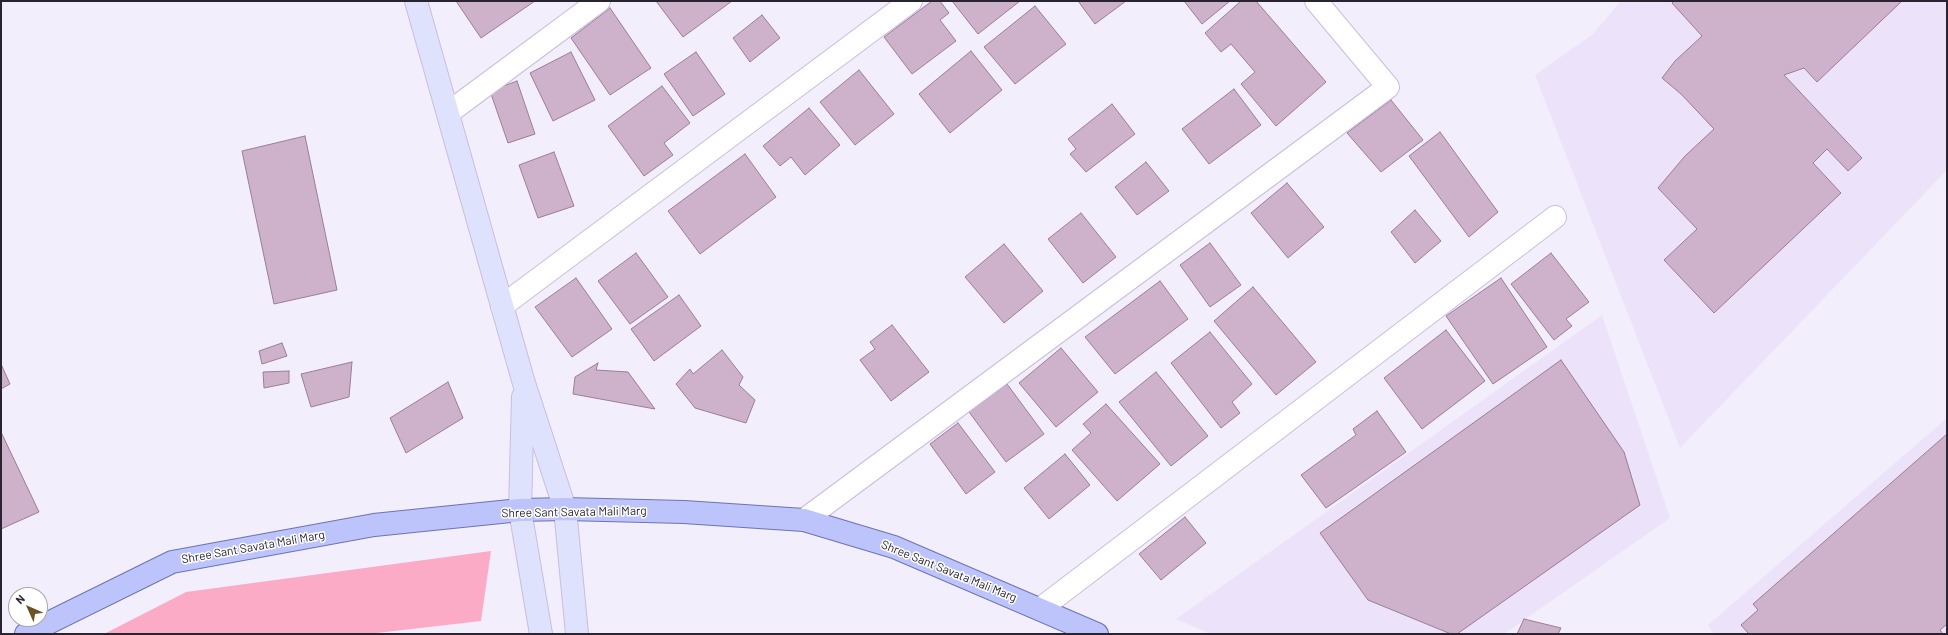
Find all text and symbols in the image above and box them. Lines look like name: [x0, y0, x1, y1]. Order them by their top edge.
street label: Shree Sant Savata Mali Marg: [501, 504, 647, 520]
street label: Shree Sant Savata Mali Marg: [180, 527, 326, 567]
street label: Shree Sant Savata Mali Marg: [879, 537, 1019, 605]
north arrow: [8, 587, 48, 627]
text: N: [13, 592, 27, 606]

